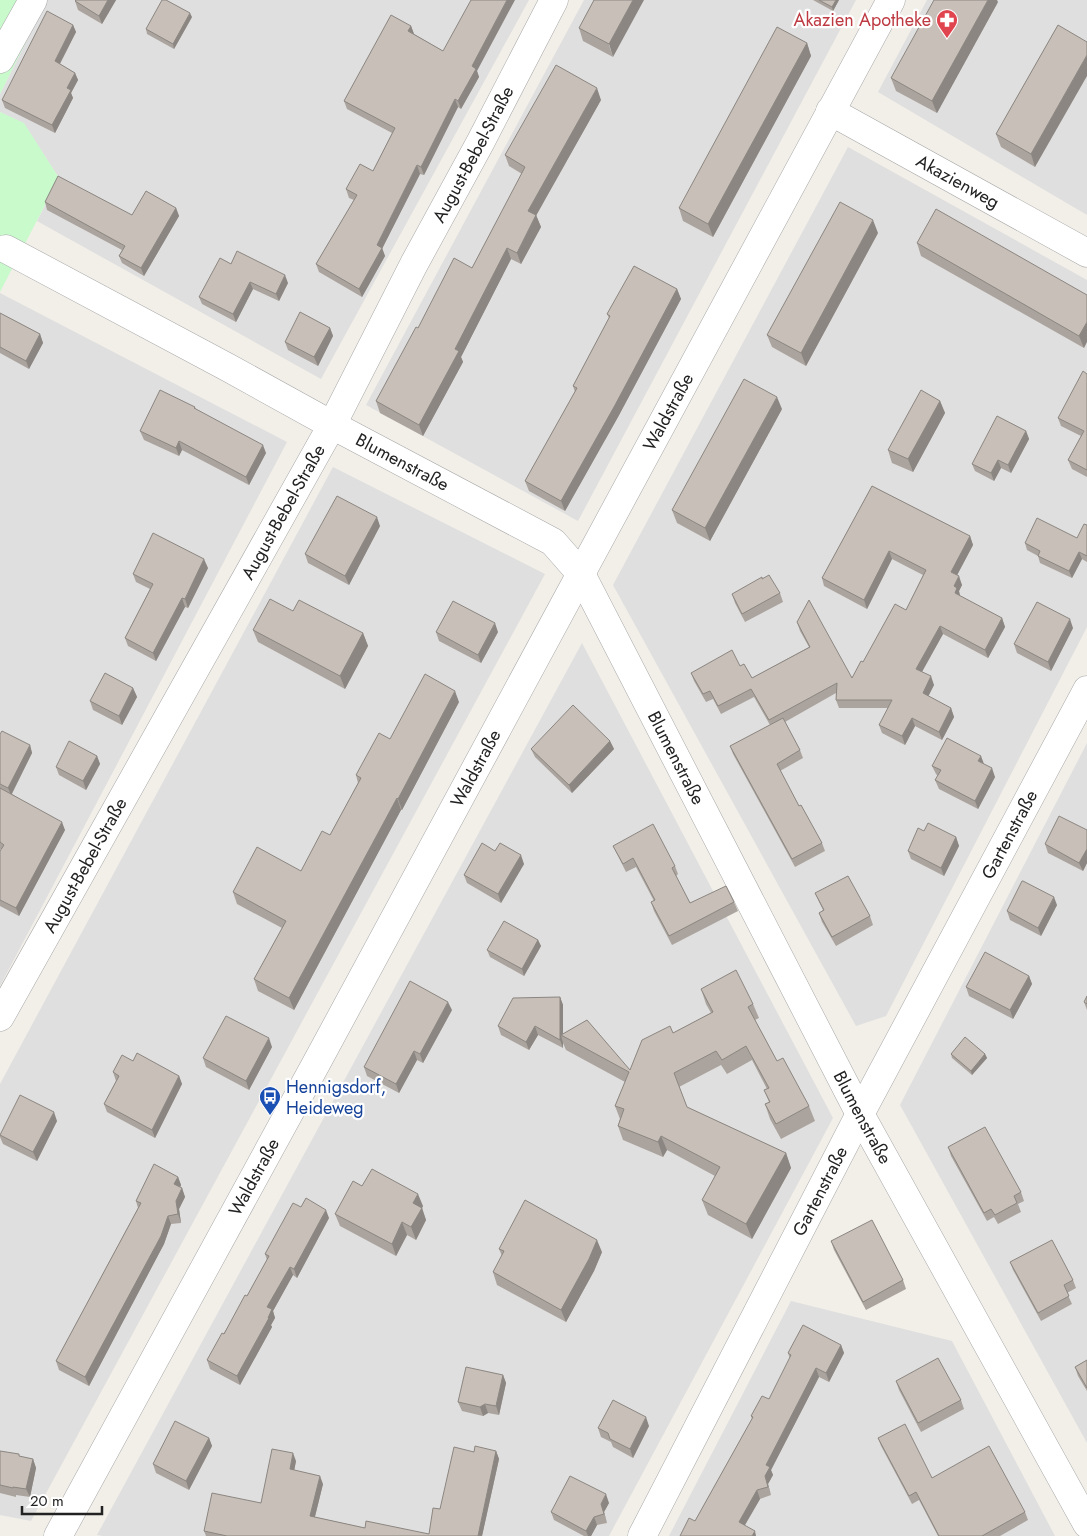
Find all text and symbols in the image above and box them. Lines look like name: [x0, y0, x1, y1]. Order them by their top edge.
place label: Akazien Apotheke: [794, 7, 931, 33]
pharmacy icon: Akazien Apotheke: [935, 8, 959, 39]
street label: August-Bebel-Straße: [426, 82, 520, 227]
street label: Akazienweg: [911, 148, 1004, 215]
street label: Waldstraße: [637, 368, 700, 456]
street label: Blumenstraße: [351, 427, 454, 498]
street label: August-Bebel-Straße: [235, 440, 332, 584]
street label: Blumenstraße: [641, 706, 711, 809]
street label: Waldstraße: [444, 725, 507, 812]
street label: Gartenstraße: [975, 785, 1044, 884]
street label: August-Bebel-Straße: [37, 793, 133, 938]
street label: Blumenstraße: [827, 1066, 898, 1169]
place label: Hennigsdorf, Heideweg: [286, 1074, 386, 1121]
bus stop icon: Hennigsdorf, Heideweg: [258, 1085, 282, 1116]
street label: Waldstraße: [222, 1134, 286, 1221]
street label: Gartenstraße: [786, 1142, 854, 1241]
scale bar: [22, 1484, 102, 1516]
text: 20 m: [30, 1490, 64, 1512]

